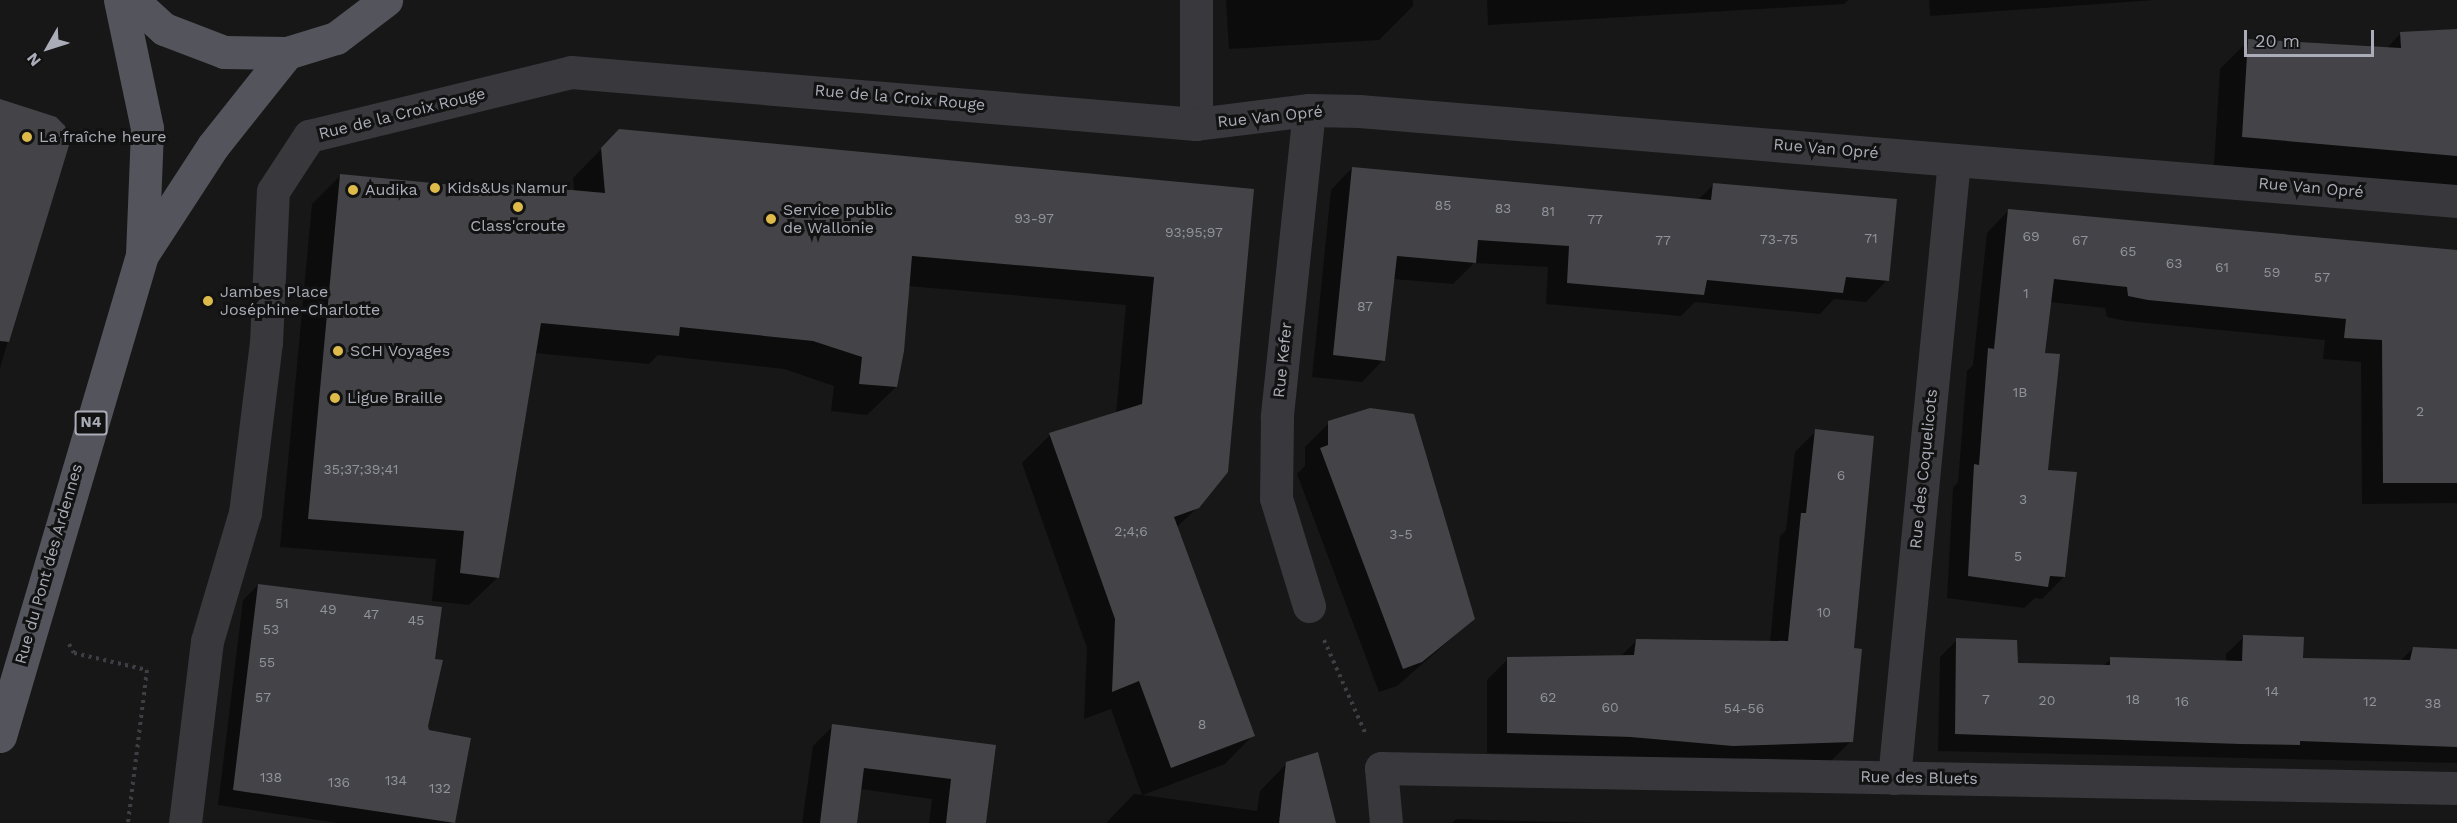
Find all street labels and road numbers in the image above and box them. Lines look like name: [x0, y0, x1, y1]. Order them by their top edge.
street label: Rue de la Croix Rouge: [814, 81, 986, 115]
street label: Rue de la Croix Rouge: [316, 84, 488, 144]
street label: Rue Van Opré: [1216, 102, 1324, 132]
street label: Rue Van Opré: [1772, 135, 1880, 163]
street label: Rue Van Opré: [2257, 174, 2365, 202]
street label: Rue Kefer: [1269, 321, 1297, 399]
street label: Rue des Coquelicots: [1906, 388, 1942, 550]
road number: N4: [74, 411, 107, 435]
street label: Rue du Pont des Ardennes: [11, 461, 87, 667]
street label: Rue des Bluets: [1860, 767, 1978, 789]

